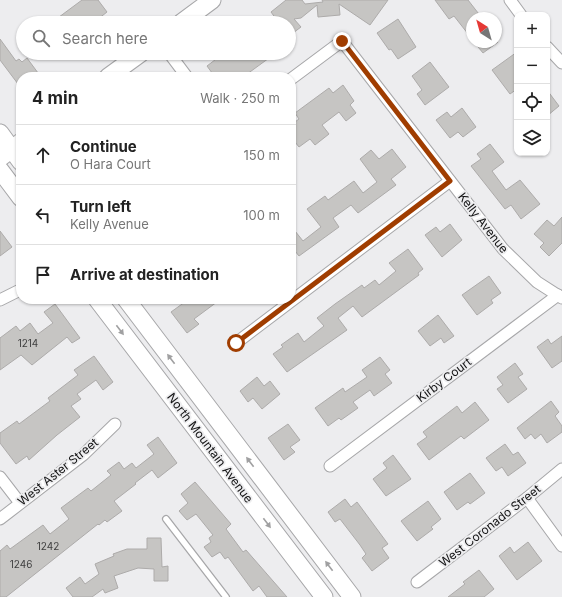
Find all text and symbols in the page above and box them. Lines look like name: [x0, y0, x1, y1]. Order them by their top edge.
north arrow: [466, 12, 502, 48]
map controls: [514, 12, 550, 156]
button: +: [514, 12, 550, 48]
search box: [16, 16, 296, 60]
icon: search: [30, 27, 52, 49]
text: Search here: [62, 29, 148, 48]
route end: [333, 32, 351, 50]
button: −: [514, 48, 550, 84]
button: locate: [514, 84, 550, 120]
text: 4 min: [32, 88, 78, 108]
text: Walk · 250 m: [200, 90, 280, 106]
button: layers: [514, 120, 550, 156]
text: Continue: [70, 137, 137, 156]
icon: ahead: [32, 144, 54, 166]
text: 150 m: [244, 147, 280, 163]
text: O Hara Court: [70, 156, 151, 172]
street label: Kelly Avenue: [455, 189, 512, 256]
text: Turn left: [70, 197, 131, 216]
icon: left: [32, 204, 54, 226]
text: 100 m: [243, 207, 280, 223]
text: Kelly Avenue: [70, 216, 149, 232]
icon: arrive: [32, 264, 54, 286]
text: Arrive at destination: [70, 265, 219, 284]
one-way arrow: [116, 325, 124, 336]
route start: [227, 334, 245, 352]
house number: 1214: [18, 337, 38, 349]
one-way arrow: [168, 354, 176, 364]
street label: Kirby Court: [413, 354, 474, 405]
street label: North Mountain Avenue: [164, 390, 257, 506]
street label: West Aster Street: [14, 435, 101, 509]
one-way arrow: [246, 457, 254, 468]
street label: West Coronado Street: [436, 481, 544, 570]
one-way arrow: [263, 517, 271, 528]
house number: 1242: [37, 540, 59, 552]
house number: 1246: [10, 558, 32, 570]
one-way arrow: [325, 561, 333, 571]

